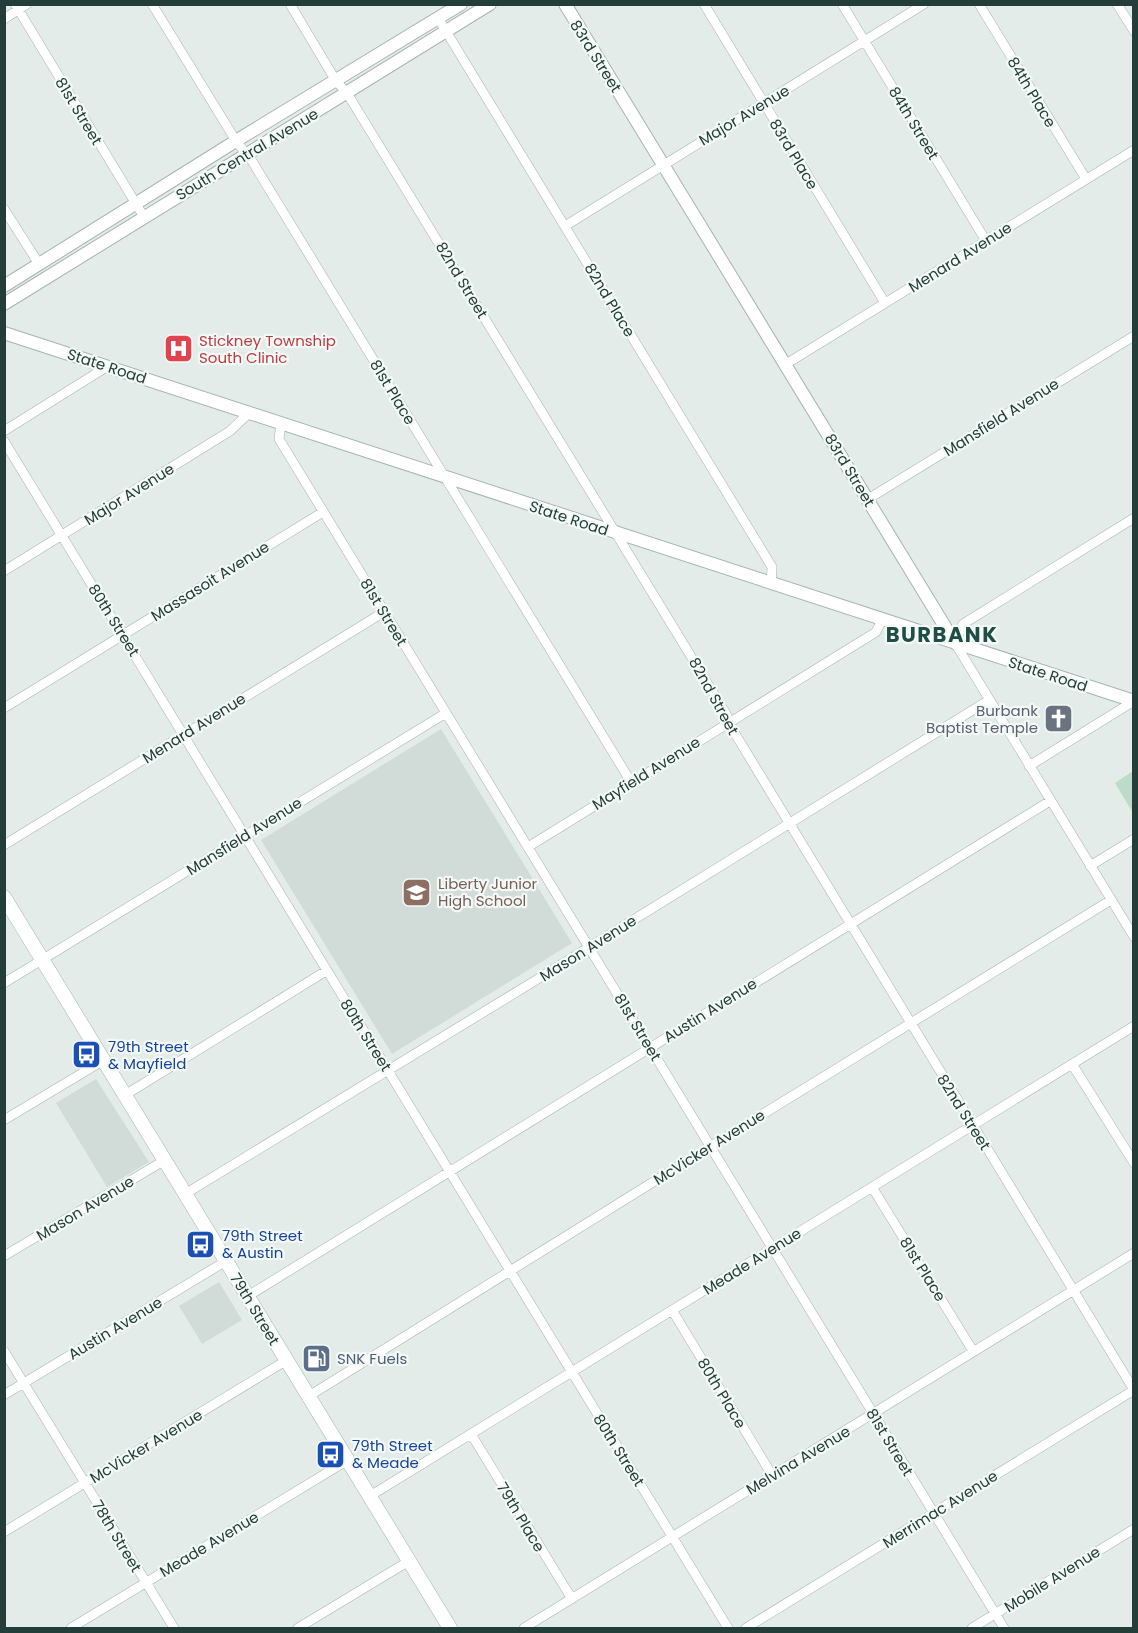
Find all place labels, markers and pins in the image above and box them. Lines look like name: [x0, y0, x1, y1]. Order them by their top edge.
place label: Stickney Township South Clinic: [199, 330, 336, 368]
hospital icon: Stickney Township South Clinic: [162, 333, 194, 365]
place label: Burbank Baptist Temple: [926, 700, 1038, 738]
church icon: Burbank Baptist Temple: [1043, 703, 1075, 735]
place label: Liberty Junior High School: [438, 873, 538, 911]
school or university icon: Liberty Junior High School: [401, 876, 433, 908]
place label: 79th Street & Mayfield: [108, 1036, 189, 1074]
bus stop icon: 79th Street & Mayfield: [71, 1039, 103, 1071]
place label: 79th Street & Austin: [222, 1225, 303, 1263]
bus stop icon: 79th Street & Austin: [185, 1228, 217, 1260]
fuel station icon: SNK Fuels: [300, 1342, 332, 1374]
place label: SNK Fuels: [337, 1348, 407, 1369]
place label: 79th Street & Meade: [352, 1435, 433, 1473]
bus stop icon: 79th Street & Meade: [315, 1438, 347, 1470]

